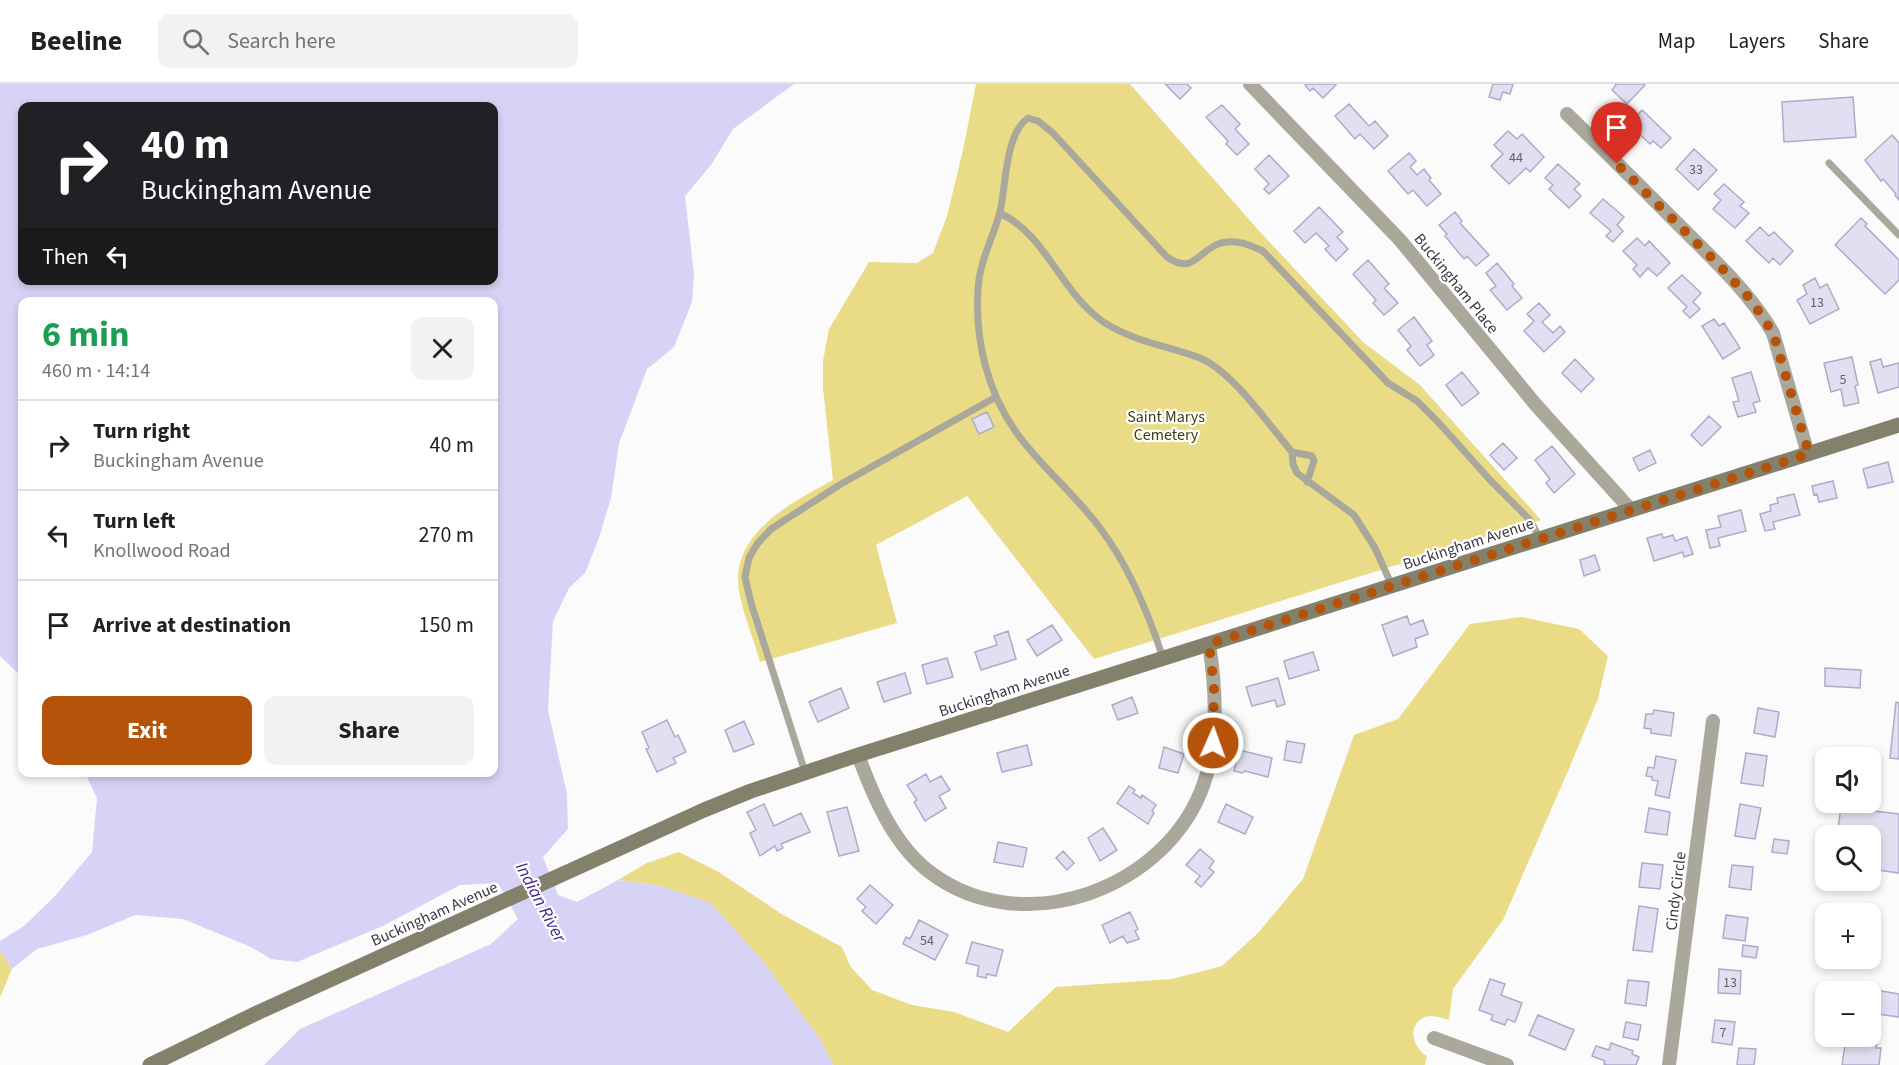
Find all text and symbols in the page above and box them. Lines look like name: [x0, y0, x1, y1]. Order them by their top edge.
search box: [158, 14, 578, 68]
text: Beeline: [30, 21, 122, 61]
icon: search: [179, 25, 212, 58]
text: Search here: [227, 25, 336, 57]
text: Map: [1658, 26, 1695, 56]
text: Layers: [1728, 26, 1785, 56]
text: Share: [1818, 26, 1869, 56]
pin: [1591, 102, 1642, 164]
icon: arrive: [1600, 111, 1633, 144]
text: 40 m: [141, 115, 230, 175]
icon: right: [42, 126, 120, 204]
house number: 44: [1509, 148, 1523, 168]
house number: 33: [1689, 160, 1703, 180]
text: Buckingham Avenue: [141, 171, 372, 210]
street label: Buckingham Place: [1409, 229, 1504, 339]
icon: left: [101, 240, 134, 273]
text: Then: [42, 241, 89, 273]
house number: 13: [1810, 293, 1824, 313]
text: 6 min: [42, 309, 130, 360]
button: close: [411, 317, 474, 380]
text: 460 m · 14:14: [42, 357, 150, 385]
house number: 5: [1840, 370, 1847, 390]
park label: Saint Marys Cemetery: [1127, 406, 1205, 446]
text: Turn right: [93, 415, 190, 447]
icon: right: [42, 429, 75, 462]
text: 40 m: [429, 429, 474, 461]
text: Buckingham Avenue: [93, 447, 264, 475]
text: Turn left: [93, 505, 175, 537]
street label: Buckingham Avenue: [1400, 512, 1537, 576]
icon: left: [42, 519, 75, 552]
text: 270 m: [419, 519, 474, 551]
text: Knollwood Road: [93, 537, 231, 565]
icon: arrive: [42, 609, 75, 642]
text: Arrive at destination: [93, 609, 291, 641]
text: 150 m: [419, 609, 474, 641]
street label: Buckingham Avenue: [936, 659, 1073, 723]
button: Exit: [42, 696, 252, 765]
button: Share: [264, 696, 474, 765]
position arrow: [1181, 711, 1245, 775]
map controls: [1815, 747, 1881, 1047]
button: sound: [1815, 747, 1881, 813]
button: search: [1815, 825, 1881, 891]
street label: Cindy Circle: [1660, 850, 1692, 932]
water label: Indian River: [509, 858, 573, 948]
street label: Buckingham Avenue: [368, 876, 501, 952]
button: +: [1815, 903, 1881, 969]
house number: 54: [920, 931, 934, 951]
house number: 13: [1723, 973, 1737, 993]
button: −: [1815, 981, 1881, 1047]
house number: 7: [1720, 1023, 1727, 1043]

